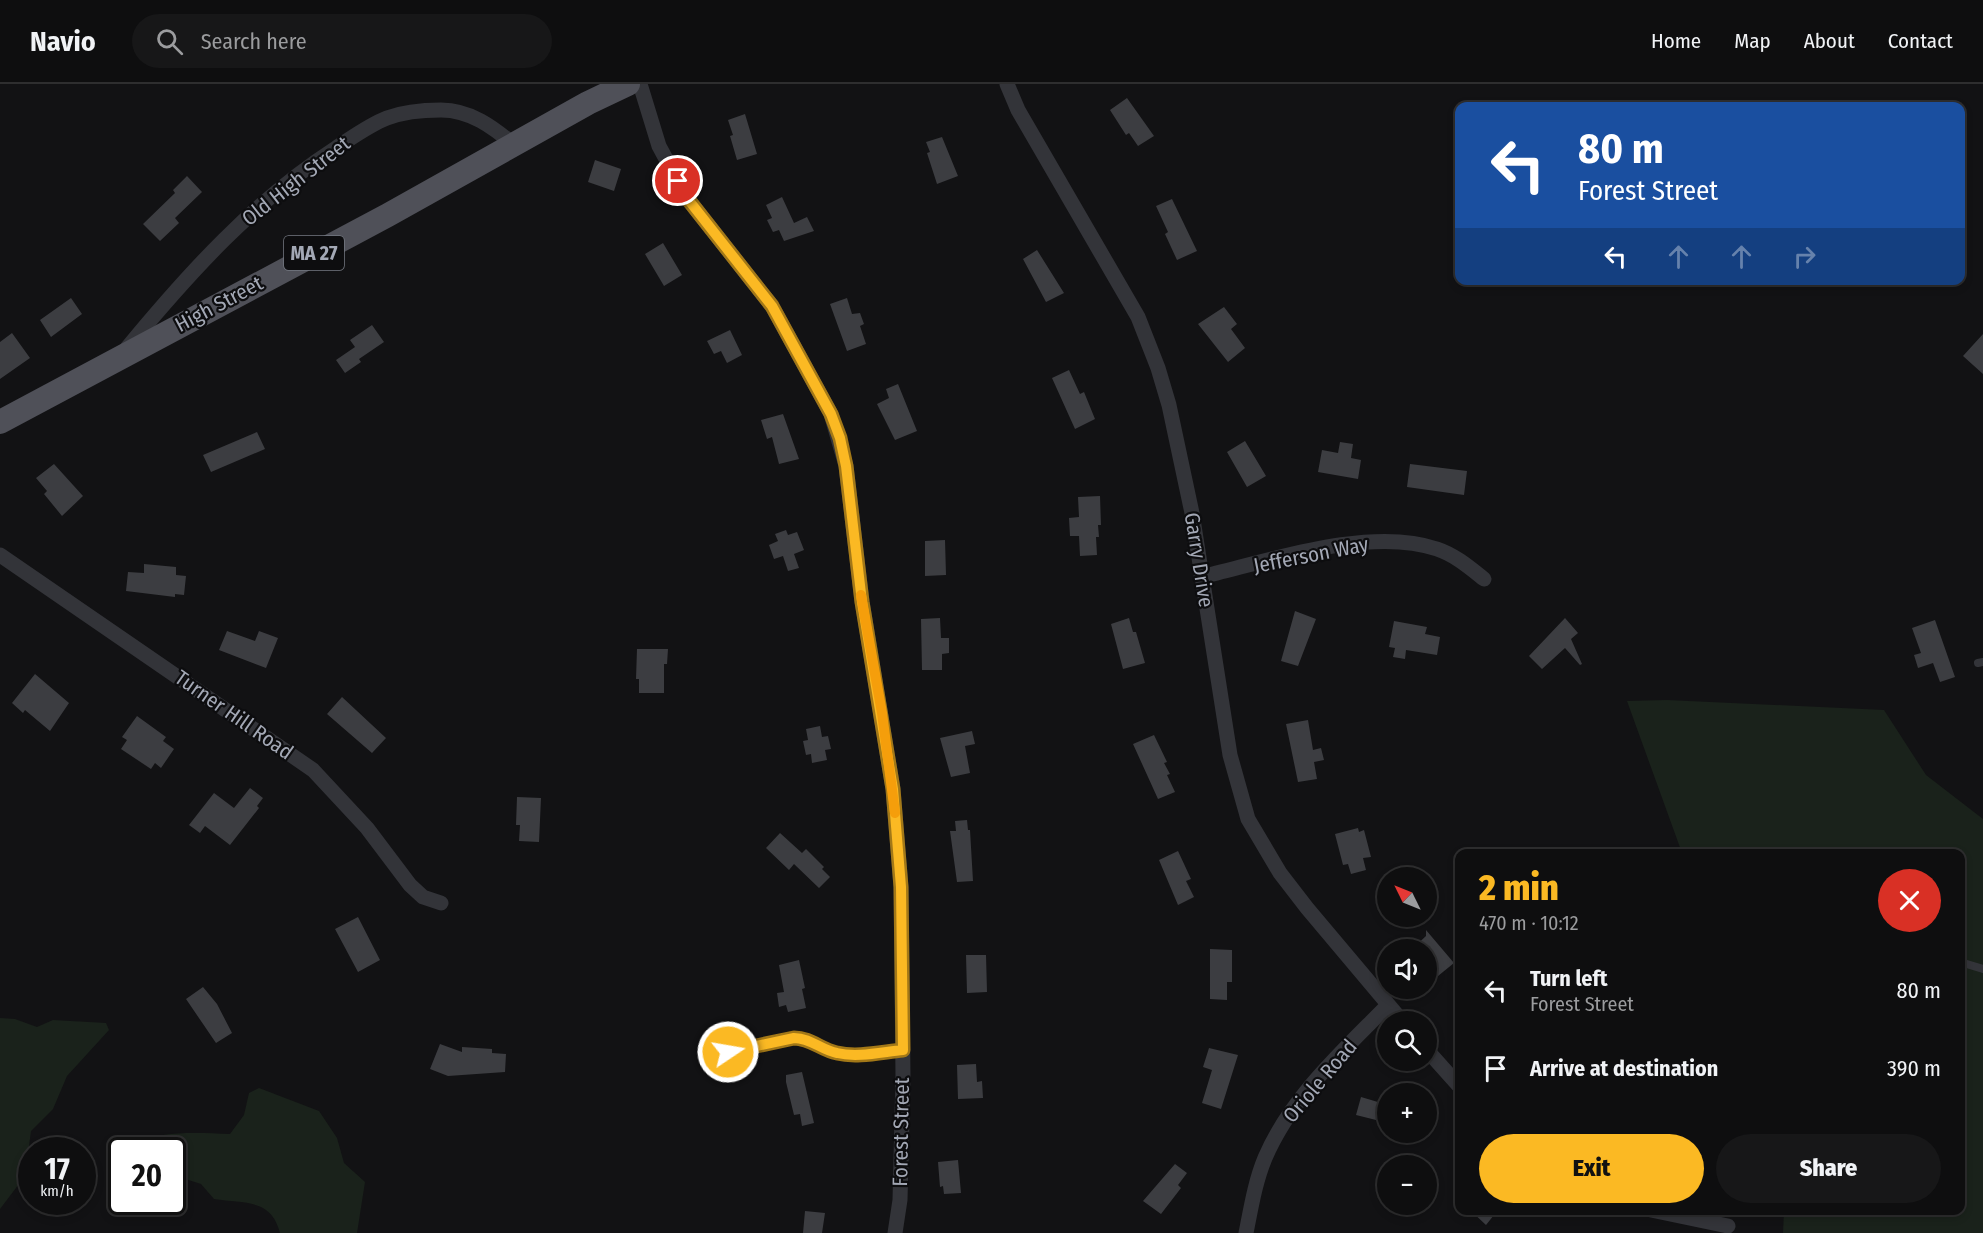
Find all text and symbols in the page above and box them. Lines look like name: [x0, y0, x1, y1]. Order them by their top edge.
search box: [132, 14, 552, 68]
text: Navio: [30, 25, 96, 58]
icon: search: [153, 25, 186, 58]
text: Search here: [201, 28, 307, 55]
text: Home: [1651, 28, 1701, 54]
text: Map: [1734, 28, 1771, 54]
text: About: [1804, 28, 1855, 54]
text: Contact: [1888, 28, 1953, 54]
text: 80 m: [1578, 124, 1664, 174]
icon: left: [1479, 126, 1557, 204]
street label: Old High Street: [237, 131, 355, 231]
pin: [652, 155, 703, 206]
icon: arrive: [661, 164, 694, 197]
text: Forest Street: [1578, 175, 1718, 207]
road number: MA 27: [284, 236, 344, 270]
icon: left: [1599, 240, 1632, 273]
icon: ahead: [1662, 240, 1695, 273]
icon: ahead: [1725, 240, 1758, 273]
icon: right: [1788, 240, 1821, 273]
street label: High Street: [171, 270, 267, 338]
street label: Garry Drive: [1179, 511, 1219, 609]
street label: Jefferson Way: [1251, 531, 1371, 579]
street label: Turner Hill Road: [170, 665, 298, 765]
text: 2 min: [1479, 866, 1559, 910]
north arrow: [1377, 867, 1437, 927]
map controls: [1377, 867, 1437, 1215]
button: close: [1878, 869, 1941, 932]
text: 470 m · 10:12: [1479, 911, 1579, 935]
button: sound: [1377, 939, 1437, 999]
text: Turn left: [1530, 965, 1608, 992]
icon: left: [1479, 974, 1512, 1007]
text: 80 m: [1896, 977, 1941, 1004]
text: Forest Street: [1530, 992, 1634, 1016]
button: search: [1377, 1011, 1437, 1071]
position arrow: [696, 1020, 760, 1084]
street label: Oriole Road: [1278, 1034, 1362, 1128]
icon: arrive: [1479, 1052, 1512, 1085]
text: Arrive at destination: [1530, 1055, 1718, 1082]
text: 390 m: [1887, 1055, 1941, 1082]
street label: Forest Street: [887, 1077, 915, 1187]
button: +: [1377, 1083, 1437, 1143]
button: Exit: [1479, 1134, 1704, 1203]
button: Share: [1716, 1134, 1941, 1203]
speed limit sign: 20: [108, 1137, 186, 1215]
text: 17: [44, 1151, 70, 1187]
button: −: [1377, 1155, 1437, 1215]
text: km/h: [40, 1182, 74, 1200]

